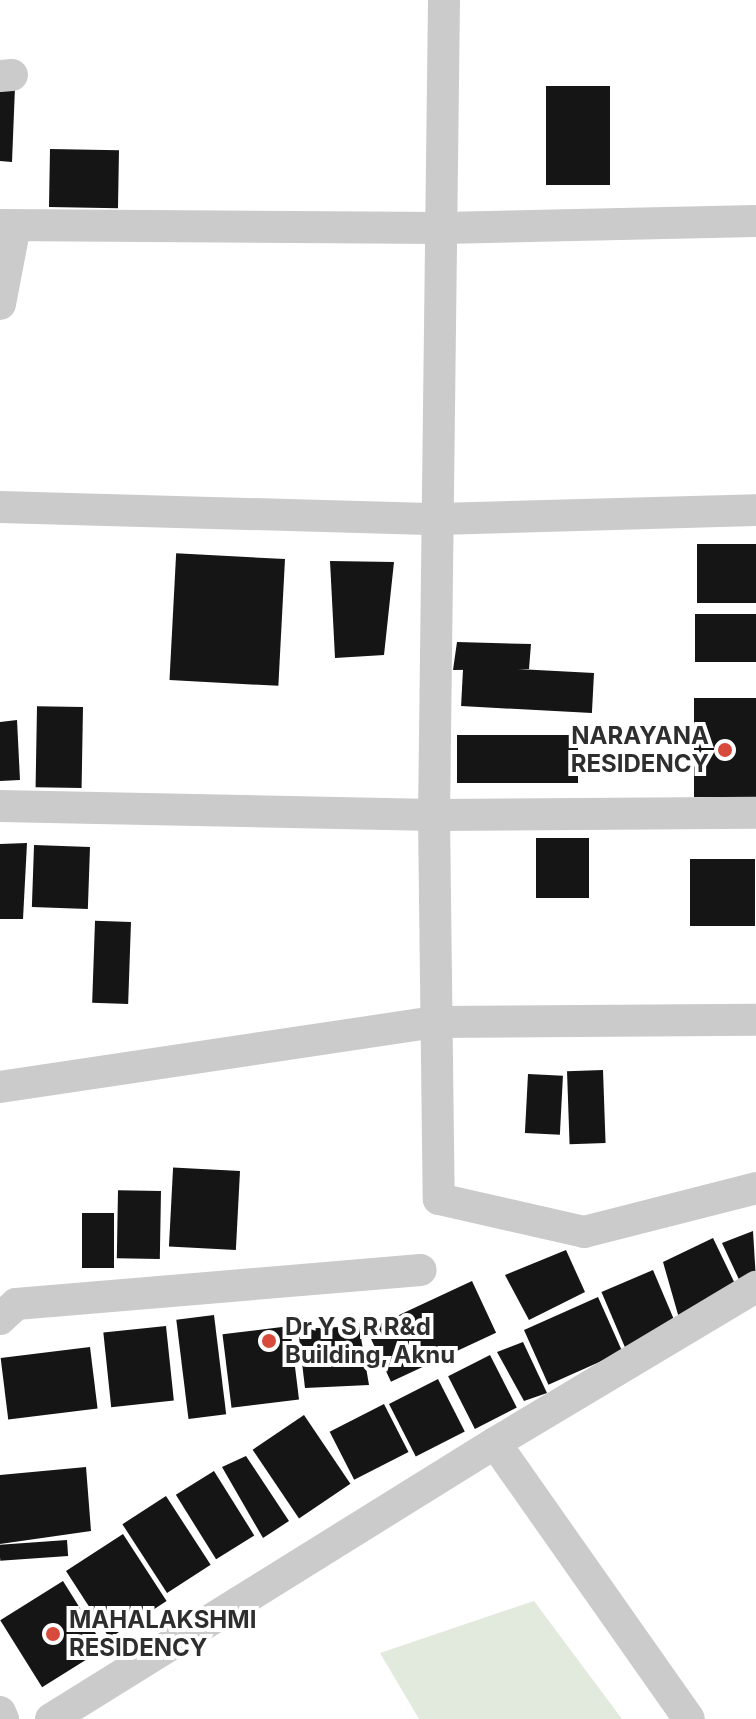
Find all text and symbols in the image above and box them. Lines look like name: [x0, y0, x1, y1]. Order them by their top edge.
place label: NARAYANA RESIDENCY: [571, 722, 709, 778]
marker: NARAYANA RESIDENCY: [716, 741, 734, 759]
place label: Dr Y S R R&d Building, Aknu: [285, 1313, 456, 1369]
marker: Dr Y S R R&d Building, Aknu: [260, 1332, 278, 1350]
place label: MAHALAKSHMI RESIDENCY: [69, 1606, 256, 1662]
marker: MAHALAKSHMI RESIDENCY: [44, 1625, 62, 1643]

